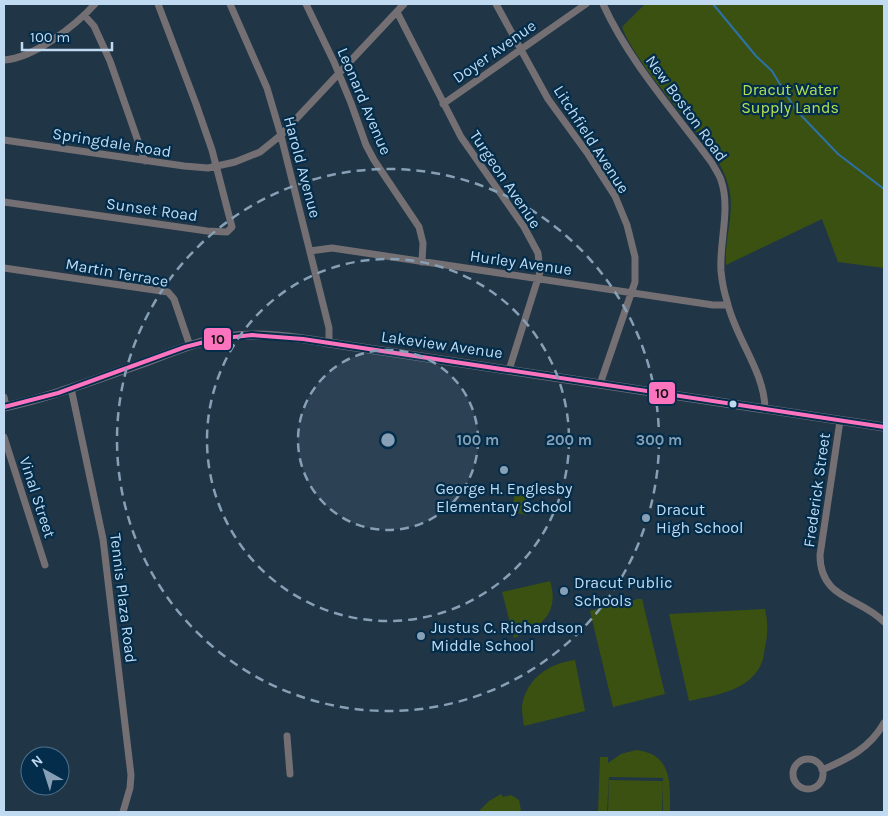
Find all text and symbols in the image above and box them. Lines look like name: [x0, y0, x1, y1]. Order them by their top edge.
street label: Doyer Avenue: [449, 16, 540, 87]
scale bar: [22, 20, 112, 52]
text: 100 m: [30, 28, 70, 46]
street label: Leonard Avenue: [333, 45, 396, 158]
street label: New Boston Road: [642, 51, 732, 165]
park label: Dracut Water Supply Lands: [741, 80, 839, 117]
street label: Litchfield Avenue: [550, 82, 634, 197]
street label: Harold Avenue: [280, 114, 325, 220]
street label: Springdale Road: [51, 124, 173, 161]
street label: Turgeon Avenue: [466, 127, 545, 232]
street label: Sunset Road: [105, 194, 199, 225]
street label: Hurley Avenue: [469, 246, 573, 279]
street label: Martin Terrace: [64, 254, 170, 291]
line badge: 10: [203, 327, 232, 351]
street label: Lakeview Avenue: [380, 327, 504, 362]
text: 10: [211, 331, 225, 348]
line badge: 10: [648, 381, 676, 405]
text: 10: [655, 385, 669, 402]
unlabelled marker: [728, 399, 738, 409]
centre of rings: [379, 431, 397, 449]
text: 100 m: [457, 431, 499, 449]
text: 200 m: [546, 431, 592, 449]
text: 300 m: [636, 431, 682, 449]
street label: Frederick Street: [799, 431, 834, 549]
street label: Vinal Street: [15, 454, 60, 540]
marker: George H. Englesby Elementary School: [498, 464, 510, 476]
place label: George H. Englesby Elementary School: [436, 479, 573, 516]
place label: Dracut High School: [656, 500, 744, 537]
marker: Dracut High School: [640, 512, 652, 524]
street label: Tennis Plaza Road: [106, 532, 141, 664]
place label: Dracut Public Schools: [574, 573, 672, 610]
marker: Dracut Public Schools: [558, 585, 570, 597]
place label: Justus C. Richardson Middle School: [431, 618, 583, 655]
marker: Justus C. Richardson Middle School: [415, 630, 427, 642]
north arrow: [20, 746, 70, 796]
text: N: [28, 752, 46, 771]

